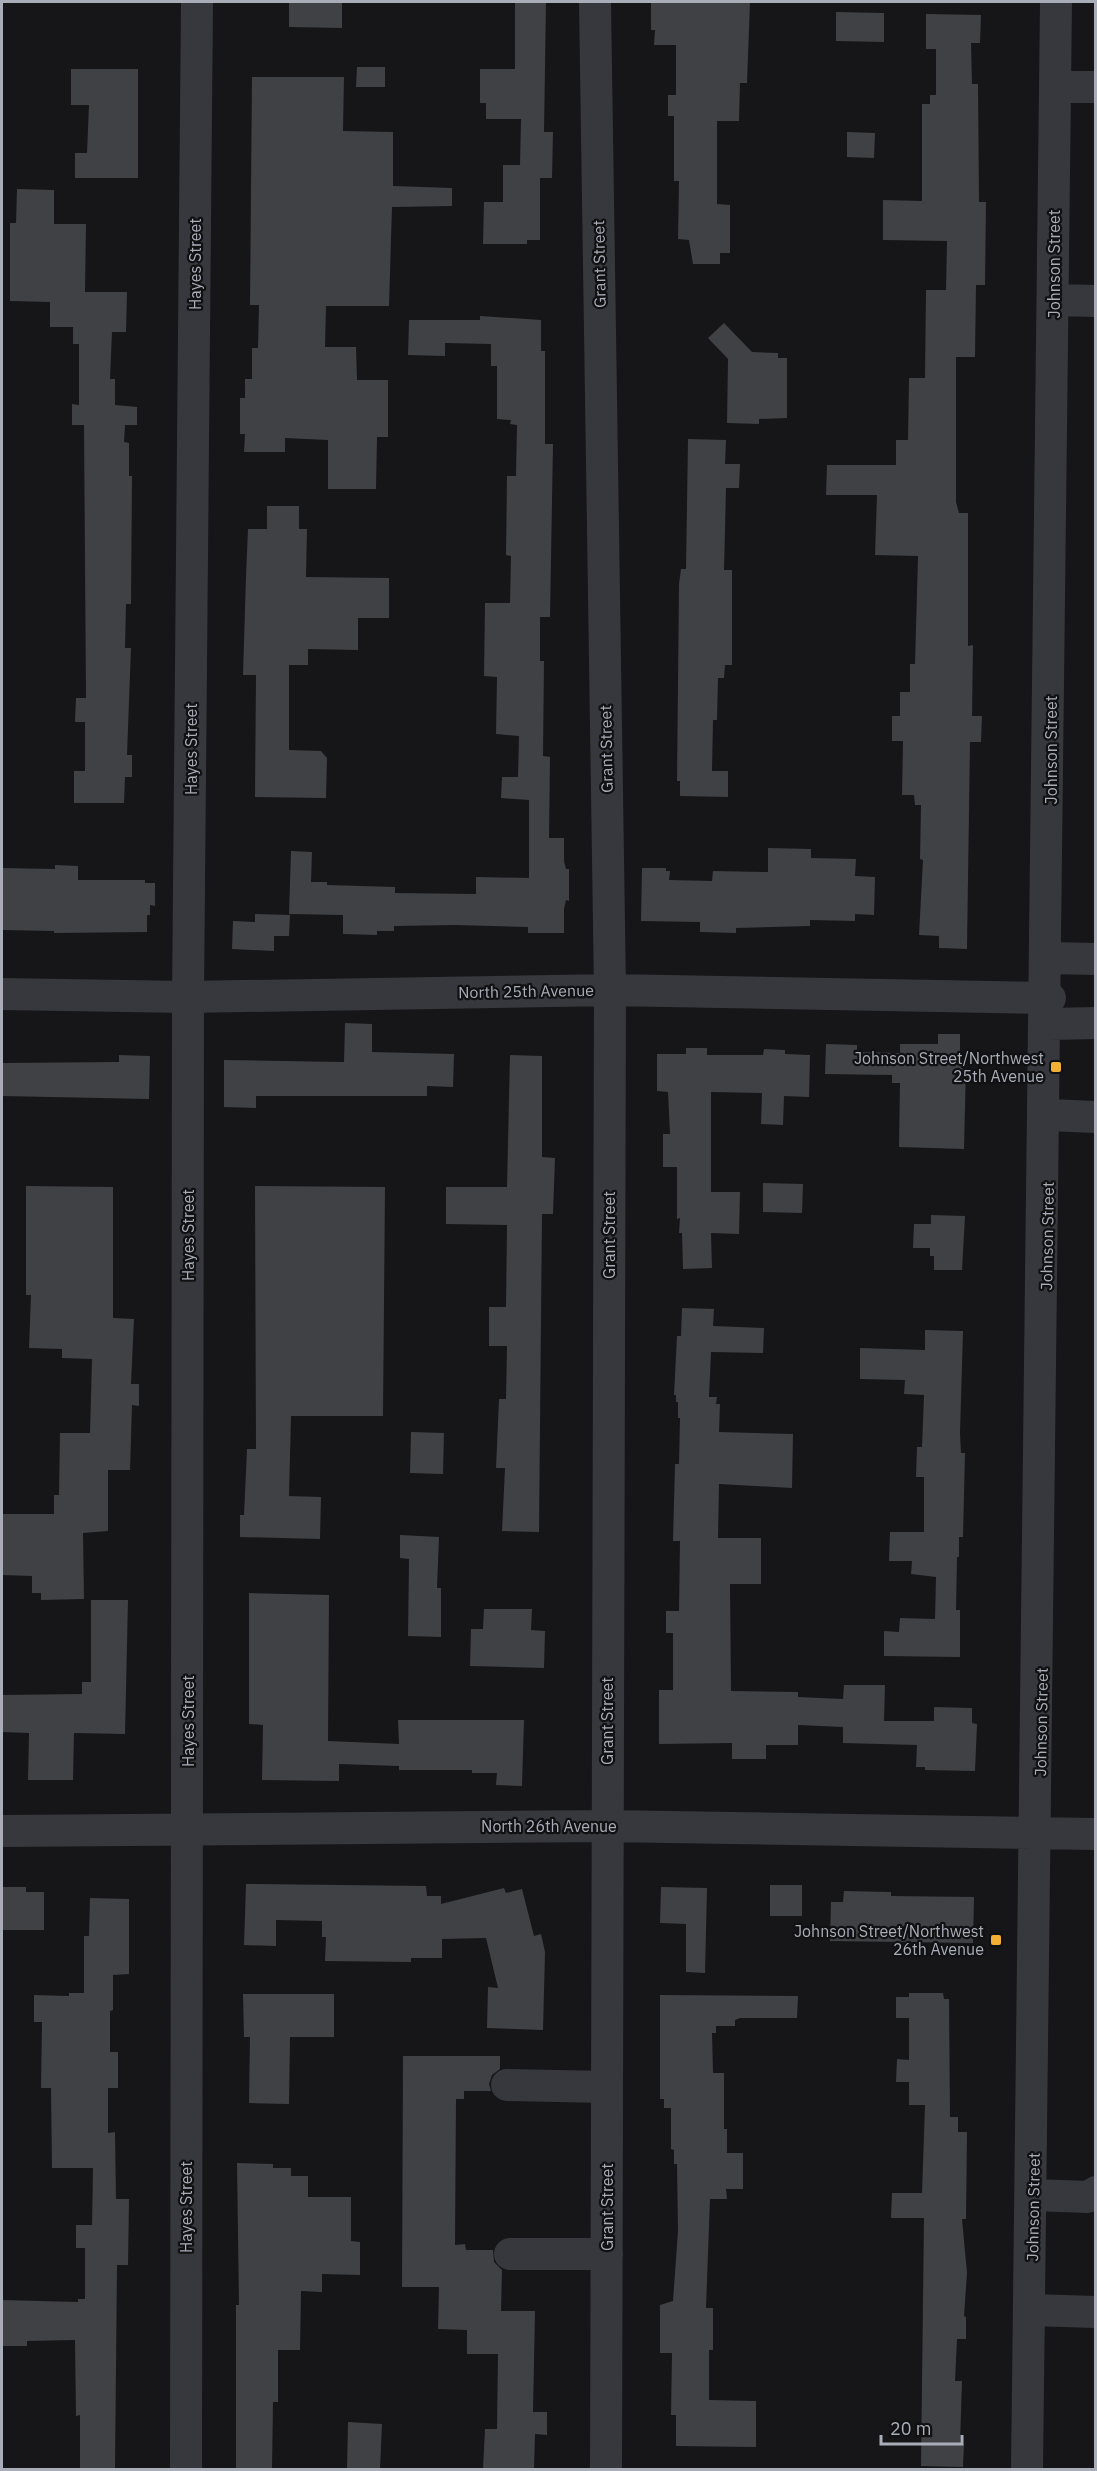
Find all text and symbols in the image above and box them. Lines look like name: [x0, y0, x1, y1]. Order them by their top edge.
street label: Johnson Street: [1044, 210, 1064, 318]
street label: Hayes Street: [185, 218, 205, 310]
street label: Grant Street: [588, 220, 610, 308]
street label: Johnson Street: [1041, 696, 1061, 804]
street label: Hayes Street: [181, 703, 201, 795]
street label: Grant Street: [595, 705, 617, 793]
street label: North 25th Avenue: [458, 980, 594, 1002]
place label: Johnson Street/Northwest 25th Avenue: [854, 1048, 1044, 1086]
marker: Johnson Street/Northwest 25th Avenue: [1049, 1060, 1063, 1074]
street label: Johnson Street: [1036, 1181, 1058, 1291]
street label: Hayes Street: [178, 1189, 198, 1281]
street label: Grant Street: [599, 1191, 619, 1279]
street label: Johnson Street: [1030, 1667, 1052, 1777]
street label: Hayes Street: [178, 1675, 198, 1767]
street label: Grant Street: [597, 1677, 617, 1765]
street label: North 26th Avenue: [481, 1816, 617, 1836]
place label: Johnson Street/Northwest 26th Avenue: [794, 1921, 984, 1959]
marker: Johnson Street/Northwest 26th Avenue: [989, 1933, 1003, 1947]
street label: Johnson Street: [1022, 2152, 1044, 2262]
street label: Hayes Street: [176, 2161, 196, 2253]
street label: Grant Street: [597, 2163, 617, 2251]
scale bar: [881, 2408, 962, 2446]
text: 20 m: [890, 2417, 932, 2440]

